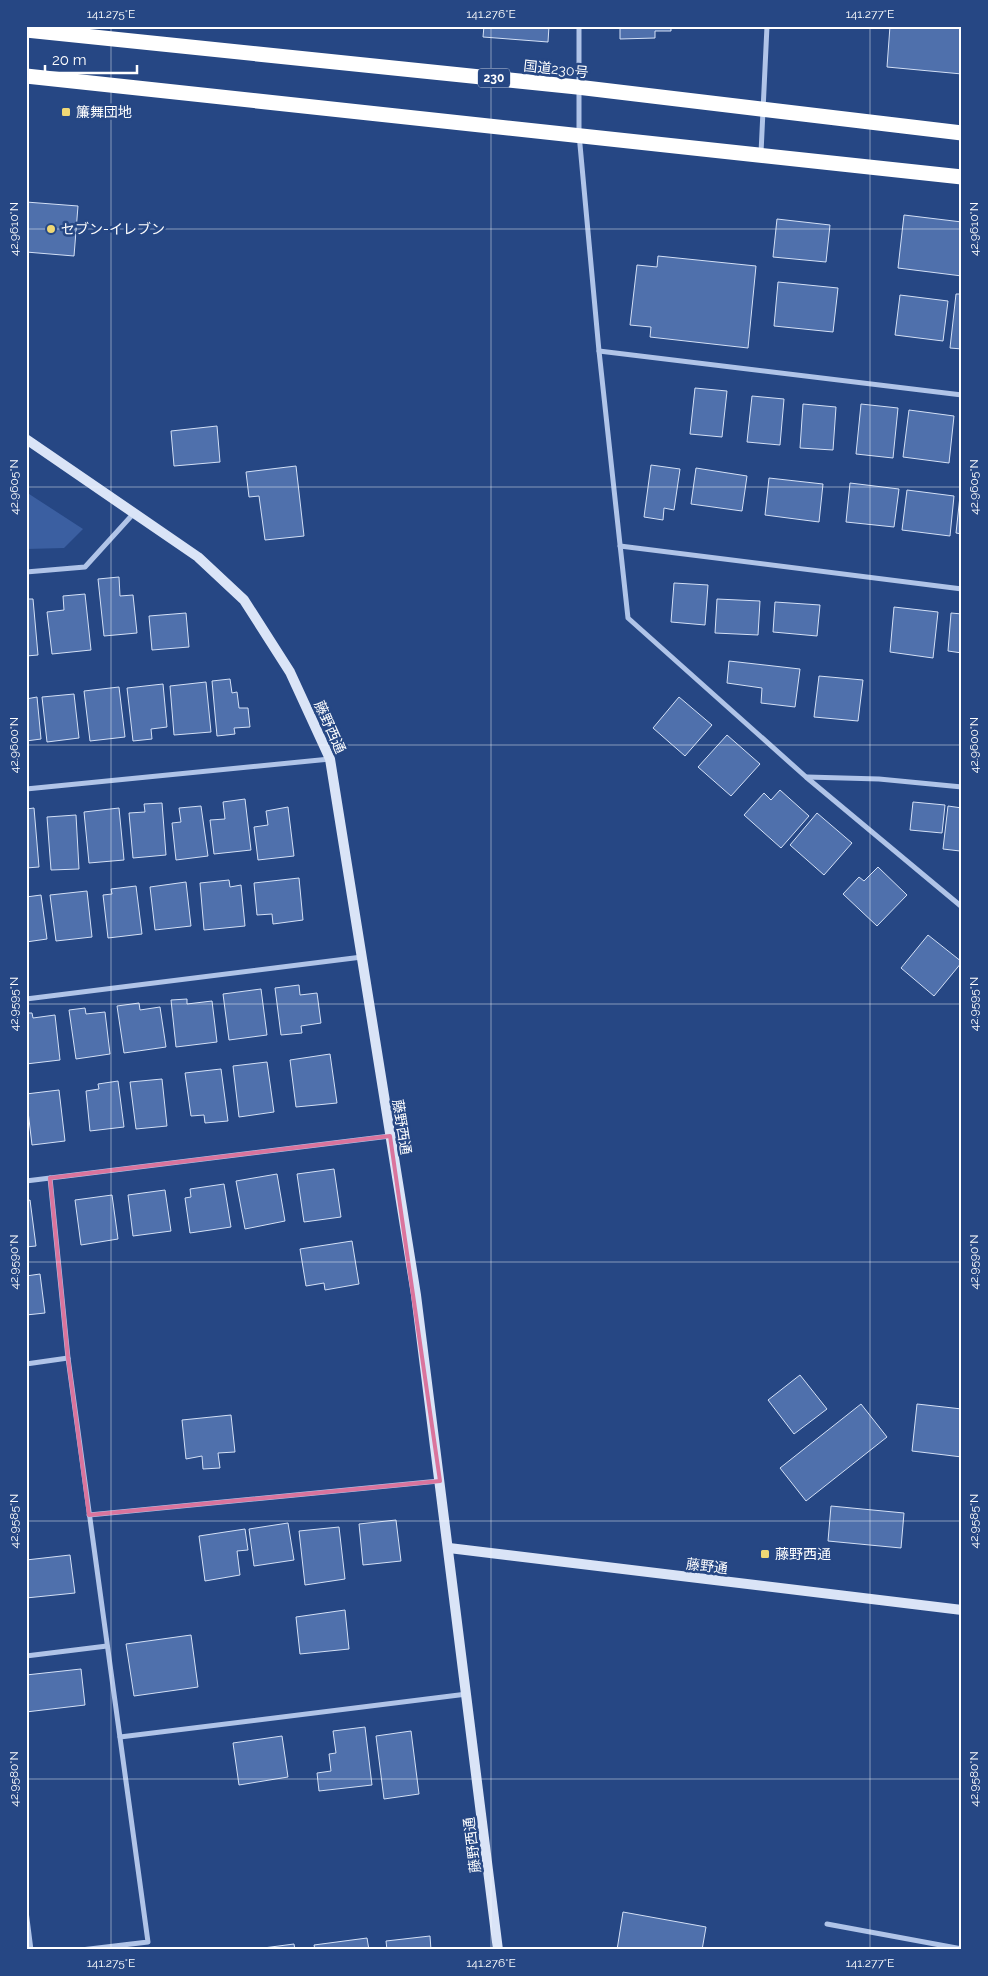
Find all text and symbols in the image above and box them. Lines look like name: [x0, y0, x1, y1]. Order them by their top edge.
text: 141.275°E: [87, 7, 135, 21]
text: 141.276°E: [466, 7, 516, 21]
text: 141.277°E: [846, 7, 894, 21]
scale bar: [45, 42, 138, 74]
text: 20 m: [52, 51, 87, 69]
street label: 国道230号: [523, 58, 589, 80]
road number: 230: [478, 68, 510, 88]
place label: 簾舞団地: [76, 104, 132, 120]
marker: 簾舞団地: [60, 106, 72, 118]
text: 42.9610°N: [7, 202, 21, 256]
text: 42.9610°N: [967, 202, 981, 256]
place label: セブン-イレブン: [61, 221, 165, 237]
marker: セブン-イレブン: [45, 223, 57, 235]
text: 42.9605°N: [7, 459, 21, 515]
text: 42.9605°N: [967, 459, 981, 515]
street label: 藤野西通: [311, 698, 349, 756]
text: 42.9600°N: [7, 717, 21, 773]
text: 42.9600°N: [967, 717, 981, 773]
text: 42.9595°N: [7, 977, 21, 1031]
text: 42.9595°N: [967, 977, 981, 1031]
street label: 藤野西通: [390, 1098, 414, 1156]
text: 42.9590°N: [7, 1234, 21, 1290]
text: 42.9590°N: [967, 1234, 981, 1290]
text: 42.9585°N: [7, 1494, 21, 1548]
text: 42.9585°N: [967, 1494, 981, 1548]
place label: 藤野西通: [775, 1546, 831, 1562]
marker: 藤野西通: [759, 1548, 771, 1560]
street label: 藤野通: [685, 1556, 729, 1576]
text: 42.9580°N: [7, 1751, 21, 1807]
text: 42.9580°N: [967, 1751, 981, 1807]
street label: 藤野西通: [461, 1816, 483, 1874]
text: 141.275°E: [87, 1956, 135, 1970]
text: 141.276°E: [466, 1956, 516, 1970]
text: 141.277°E: [846, 1956, 894, 1970]

